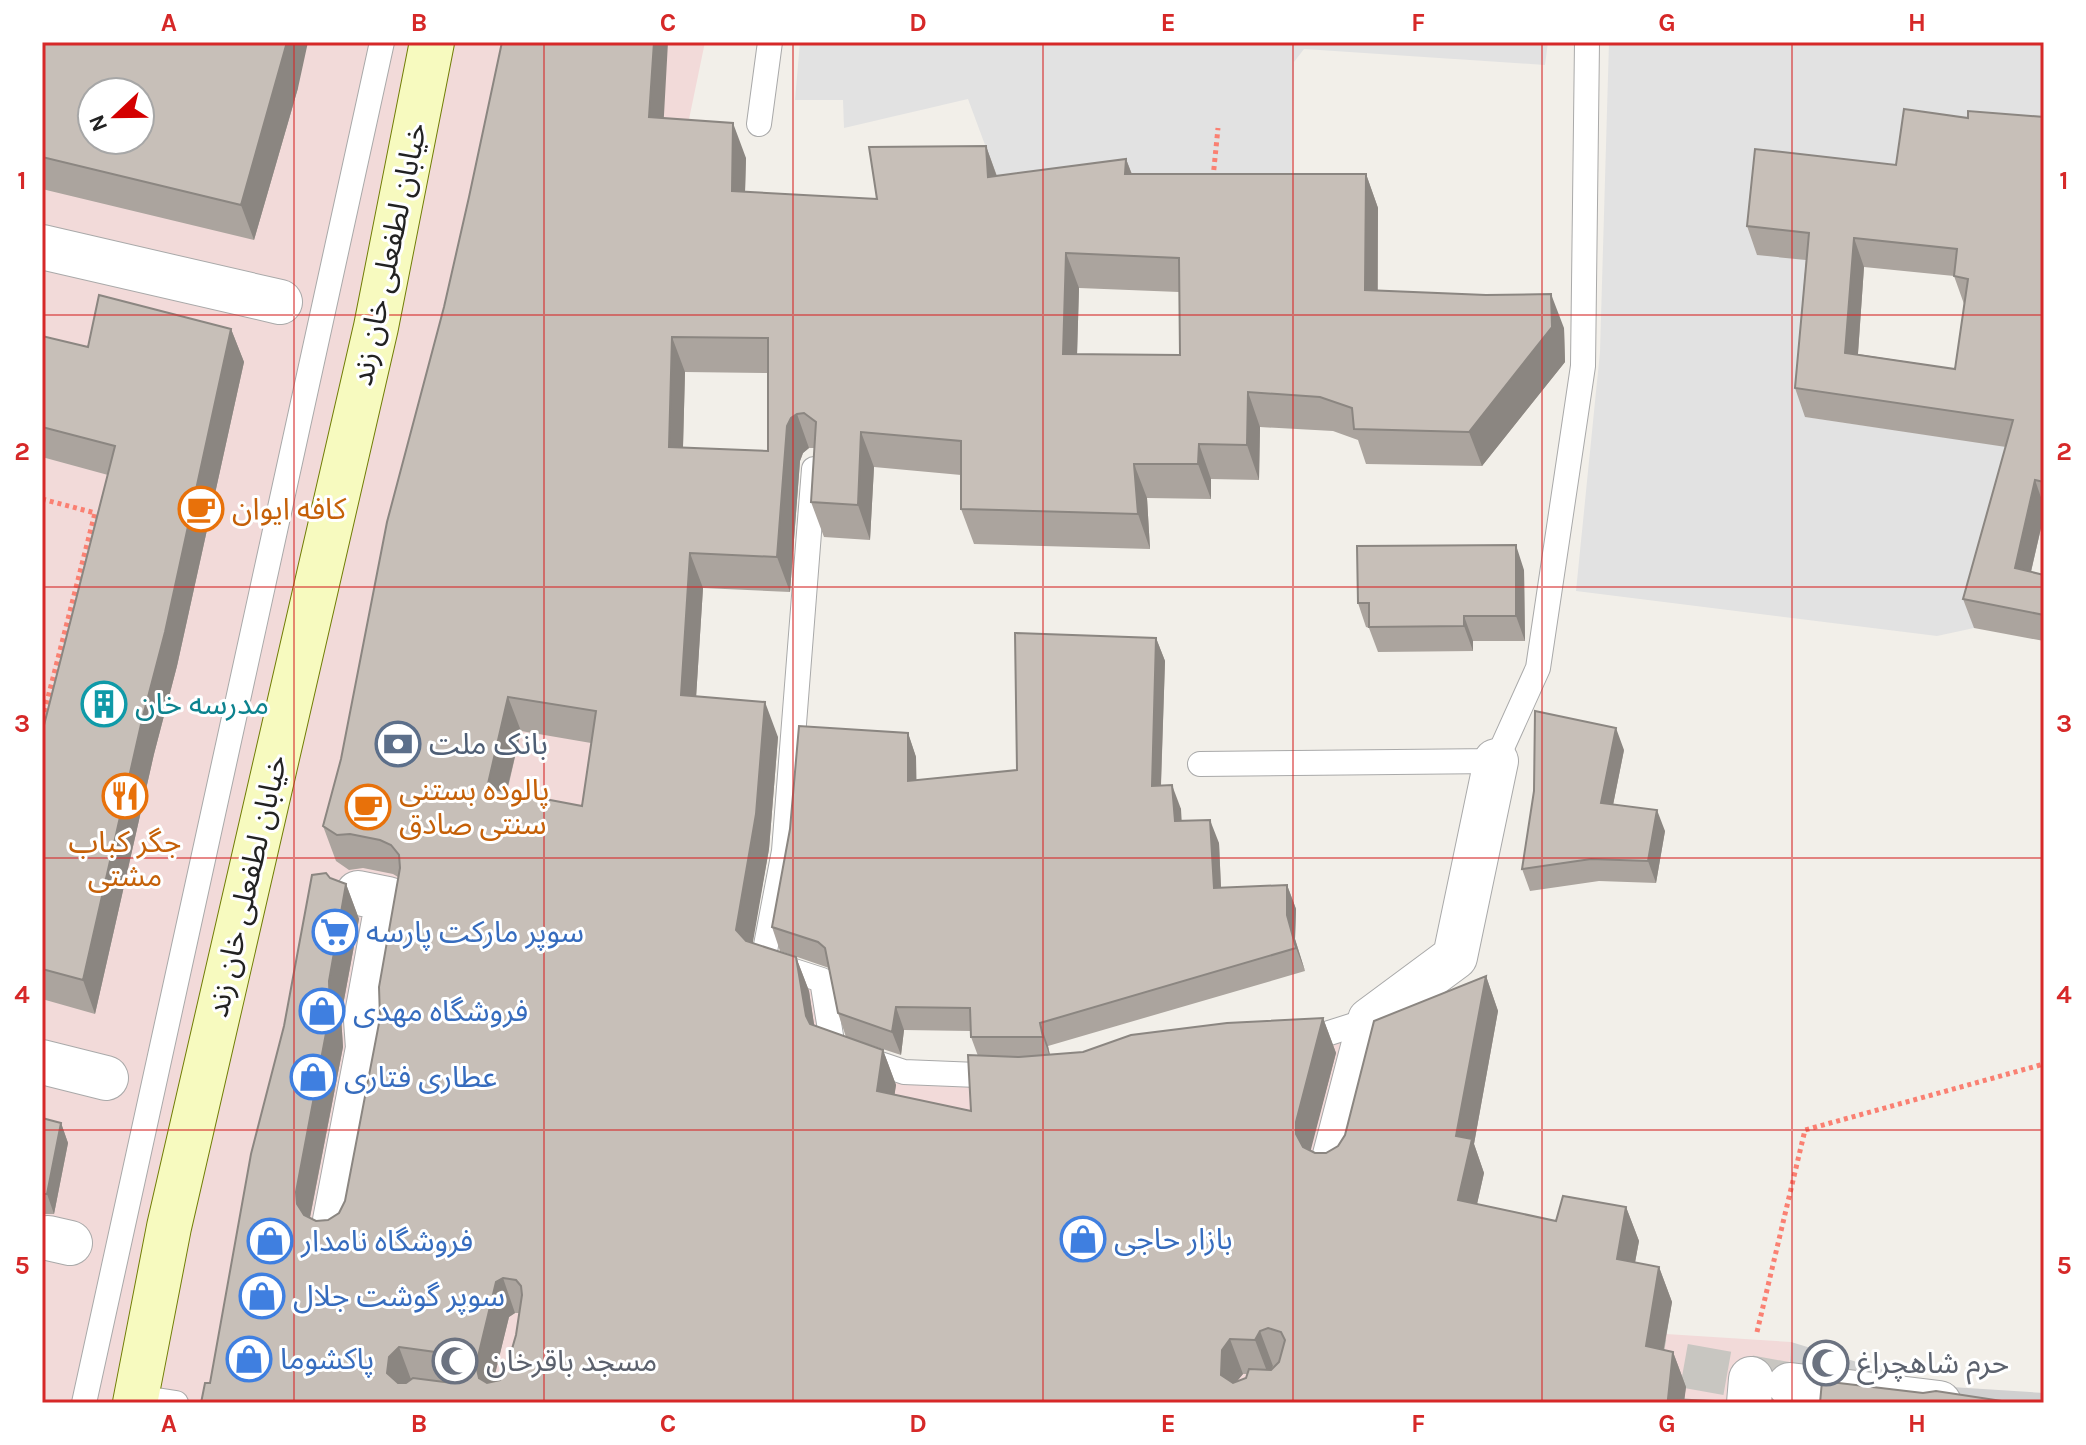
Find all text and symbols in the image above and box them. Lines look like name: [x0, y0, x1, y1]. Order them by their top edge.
text: A: [161, 7, 177, 38]
text: B: [411, 7, 427, 38]
text: C: [660, 7, 676, 38]
text: D: [909, 7, 927, 38]
text: E: [1160, 7, 1176, 38]
text: F: [1411, 7, 1425, 38]
text: G: [1658, 7, 1676, 38]
text: H: [1908, 7, 1926, 38]
north arrow: [76, 76, 156, 156]
text: N: [83, 111, 113, 135]
street label: خیابان لطفعلی خان زند: [344, 119, 434, 389]
text: 1: [17, 165, 27, 196]
text: 1: [2059, 165, 2069, 196]
text: 2: [14, 436, 30, 467]
text: 2: [2056, 436, 2072, 467]
cafe icon: کافه ایوان: [177, 485, 225, 533]
place label: کافه ایوان: [232, 491, 347, 527]
building icon: مدرسه خان: [80, 680, 128, 728]
place label: مدرسه خان: [135, 686, 269, 722]
text: 3: [14, 708, 30, 739]
text: 3: [2056, 708, 2072, 739]
bank icon: بانک ملت: [374, 720, 422, 768]
place label: بانک ملت: [429, 726, 548, 762]
street label: خیابان لطفعلی خان زند: [199, 751, 295, 1021]
restaurant icon: جگر کباب مشتی: [101, 772, 149, 820]
place label: پالوده بستنی سنتی صادق: [399, 772, 549, 842]
cafe icon: پالوده بستنی سنتی صادق: [344, 783, 392, 831]
place label: جگر کباب مشتی: [68, 824, 182, 894]
supermarket icon: سوپر مارکت پارسه: [311, 908, 359, 956]
place label: سوپر مارکت پارسه: [366, 914, 584, 951]
text: 4: [14, 979, 30, 1010]
text: 4: [2056, 979, 2072, 1010]
shop icon: فروشگاه مهدی: [298, 987, 346, 1035]
place label: فروشگاه مهدی: [353, 993, 528, 1029]
shop icon: عطاری فتاری: [289, 1053, 337, 1101]
place label: عطاری فتاری: [344, 1059, 497, 1095]
shop icon: بازار حاجی: [1059, 1215, 1107, 1263]
shop icon: فروشگاه نامدار: [246, 1217, 294, 1265]
place label: بازار حاجی: [1114, 1221, 1233, 1257]
place label: فروشگاه نامدار: [300, 1223, 473, 1259]
text: 5: [14, 1250, 30, 1281]
text: 5: [2056, 1250, 2072, 1281]
shop icon: سوپر گوشت جلال: [238, 1272, 286, 1320]
place label: سوپر گوشت جلال: [293, 1278, 505, 1315]
shop icon: پاکشوما: [225, 1335, 273, 1383]
mosque icon: مسجد باقرخان: [431, 1337, 479, 1385]
mosque icon: حرم شاهچراغ: [1802, 1339, 1850, 1387]
place label: پاکشوما: [280, 1341, 374, 1378]
place label: مسجد باقرخان: [486, 1343, 657, 1379]
place label: حرم شاهچراغ: [1857, 1345, 2009, 1385]
text: A: [161, 1408, 177, 1439]
text: B: [411, 1408, 427, 1439]
text: C: [660, 1408, 676, 1439]
text: D: [909, 1408, 927, 1439]
text: E: [1160, 1408, 1176, 1439]
text: F: [1411, 1408, 1425, 1439]
text: G: [1658, 1408, 1676, 1439]
text: H: [1908, 1408, 1926, 1439]

